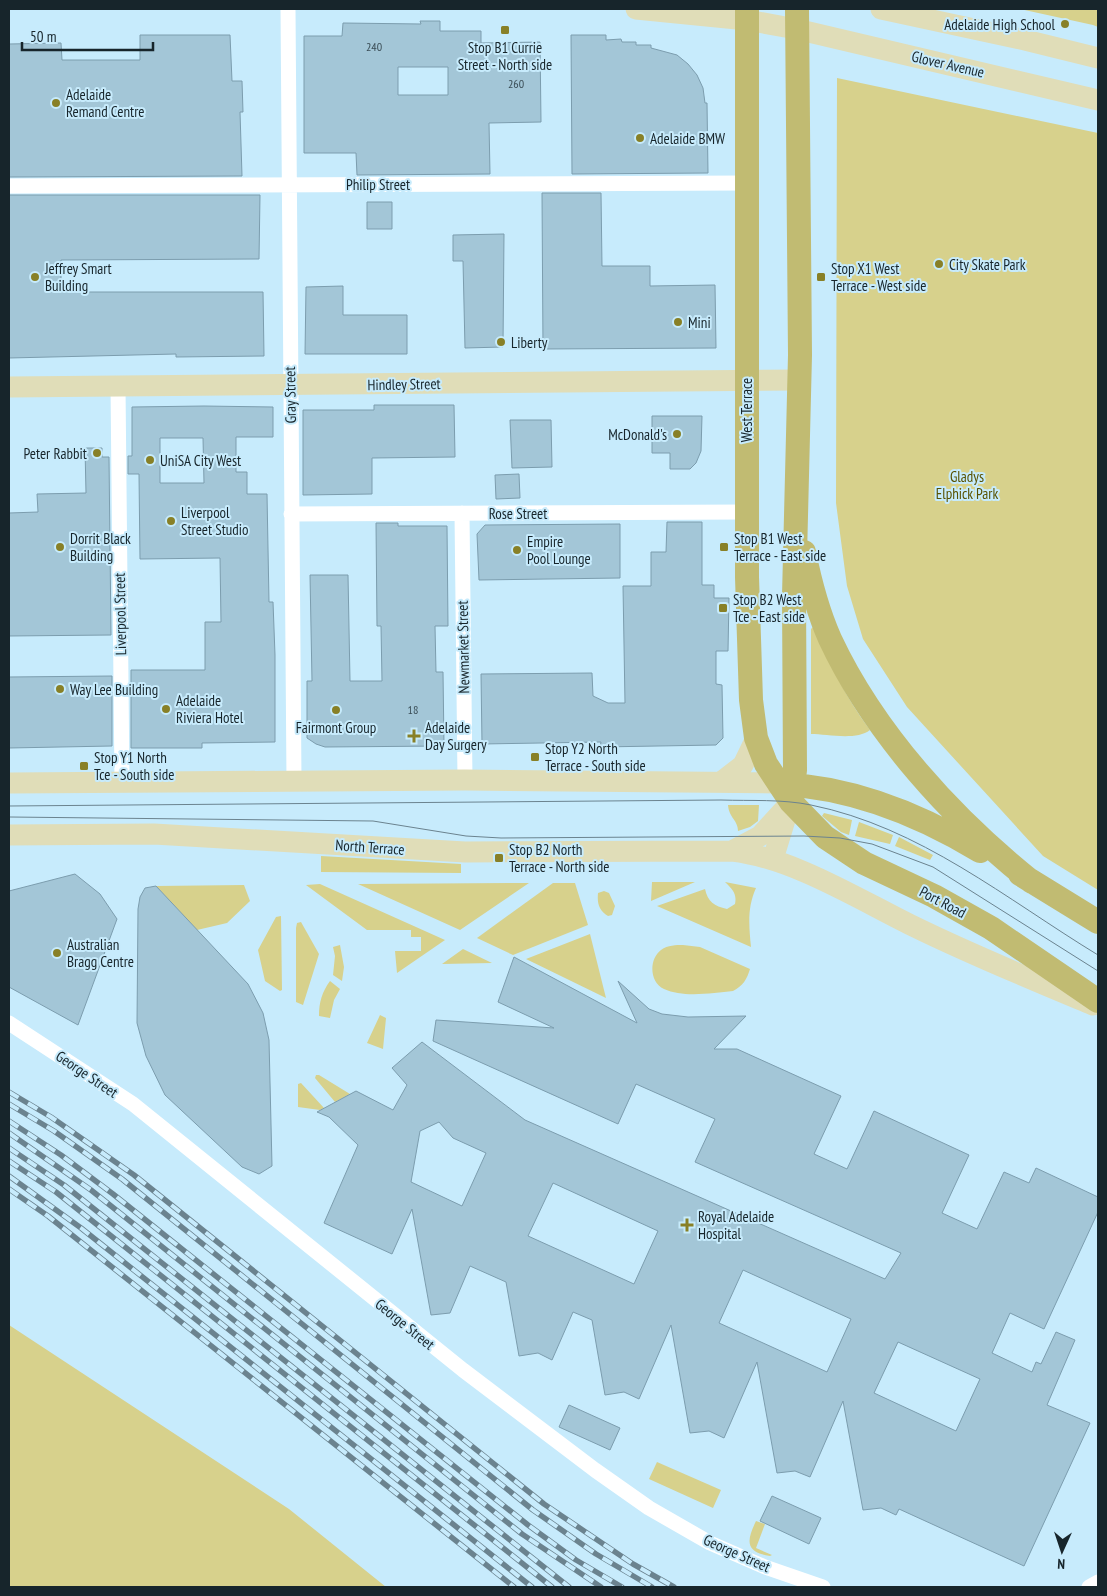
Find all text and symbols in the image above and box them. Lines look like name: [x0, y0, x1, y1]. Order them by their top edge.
place label: Adelaide High School: [944, 15, 1055, 34]
marker: Adelaide High School: [1059, 18, 1071, 30]
scale bar: [22, 20, 154, 52]
marker: Stop B1 Currie Street - North side: [499, 24, 511, 36]
text: 50 m: [30, 27, 56, 46]
place label: Stop B1 Currie Street - North side: [458, 38, 552, 74]
house number: 240: [366, 39, 382, 54]
street label: Glover Avenue: [910, 46, 986, 82]
house number: 260: [508, 76, 524, 91]
place label: Adelaide Remand Centre: [66, 85, 145, 121]
marker: Adelaide Remand Centre: [50, 97, 62, 109]
place label: Adelaide BMW: [650, 129, 725, 148]
marker: Adelaide BMW: [634, 132, 646, 144]
street label: Philip Street: [346, 175, 410, 194]
place label: City Skate Park: [949, 255, 1026, 274]
marker: City Skate Park: [933, 258, 945, 270]
place label: Jeffrey Smart Building: [44, 259, 112, 295]
place label: Stop X1 West Terrace - West side: [831, 259, 926, 295]
marker: Jeffrey Smart Building: [29, 271, 41, 283]
marker: Stop X1 West Terrace - West side: [815, 271, 827, 283]
place label: Mini: [688, 313, 711, 332]
marker: Mini: [672, 316, 684, 328]
place label: Liberty: [511, 333, 548, 352]
marker: Liberty: [495, 336, 507, 348]
street label: Gray Street: [280, 366, 300, 424]
street label: Hindley Street: [367, 374, 441, 394]
street label: West Terrace: [737, 378, 756, 442]
place label: McDonald's: [608, 425, 667, 444]
marker: McDonald's: [671, 428, 683, 440]
place label: Peter Rabbit: [23, 444, 87, 463]
marker: Peter Rabbit: [91, 447, 103, 459]
place label: UniSA City West: [160, 451, 241, 470]
marker: UniSA City West: [144, 454, 156, 466]
park label: Gladys Elphick Park: [936, 467, 998, 503]
place label: Liverpool Street Studio: [181, 503, 249, 539]
street label: Rose Street: [489, 504, 547, 523]
marker: Liverpool Street Studio: [165, 515, 177, 527]
place label: Dorrit Black Building: [70, 529, 131, 565]
place label: Stop B1 West Terrace - East side: [734, 529, 826, 565]
place label: Empire Pool Lounge: [527, 532, 591, 568]
marker: Dorrit Black Building: [54, 541, 66, 553]
marker: Stop B1 West Terrace - East side: [718, 541, 730, 553]
marker: Empire Pool Lounge: [511, 544, 523, 556]
street label: Liverpool Street: [110, 572, 130, 656]
place label: Stop B2 West Tce - East side: [733, 590, 805, 626]
street label: Newmarket Street: [453, 600, 473, 694]
marker: Stop B2 West Tce - East side: [717, 602, 729, 614]
place label: Way Lee Building: [70, 680, 158, 699]
marker: Way Lee Building: [54, 683, 66, 695]
place label: Adelaide Riviera Hotel: [176, 691, 244, 727]
house number: 18: [408, 702, 418, 717]
marker: Adelaide Riviera Hotel: [160, 703, 172, 715]
marker: Fairmont Group: [330, 704, 342, 716]
place label: Fairmont Group: [296, 718, 376, 737]
place label: Adelaide Day Surgery: [425, 718, 487, 754]
marker: Adelaide Day Surgery: [407, 729, 421, 743]
place label: Stop Y2 North Terrace - South side: [545, 739, 646, 775]
place label: Stop Y1 North Tce - South side: [94, 748, 174, 784]
marker: Stop Y2 North Terrace - South side: [529, 751, 541, 763]
marker: Stop Y1 North Tce - South side: [78, 760, 90, 772]
street label: North Terrace: [335, 835, 405, 859]
place label: Stop B2 North Terrace - North side: [509, 840, 609, 876]
marker: Stop B2 North Terrace - North side: [493, 852, 505, 864]
street label: Port Road: [916, 882, 970, 922]
place label: Australian Bragg Centre: [67, 935, 134, 971]
marker: Australian Bragg Centre: [51, 947, 63, 959]
street label: George Street: [52, 1046, 122, 1102]
place label: Royal Adelaide Hospital: [698, 1207, 774, 1243]
marker: Royal Adelaide Hospital: [680, 1218, 694, 1232]
street label: George Street: [371, 1294, 439, 1354]
north arrow: [1037, 1526, 1087, 1576]
street label: George Street: [701, 1530, 773, 1576]
text: N: [1057, 1555, 1066, 1573]

